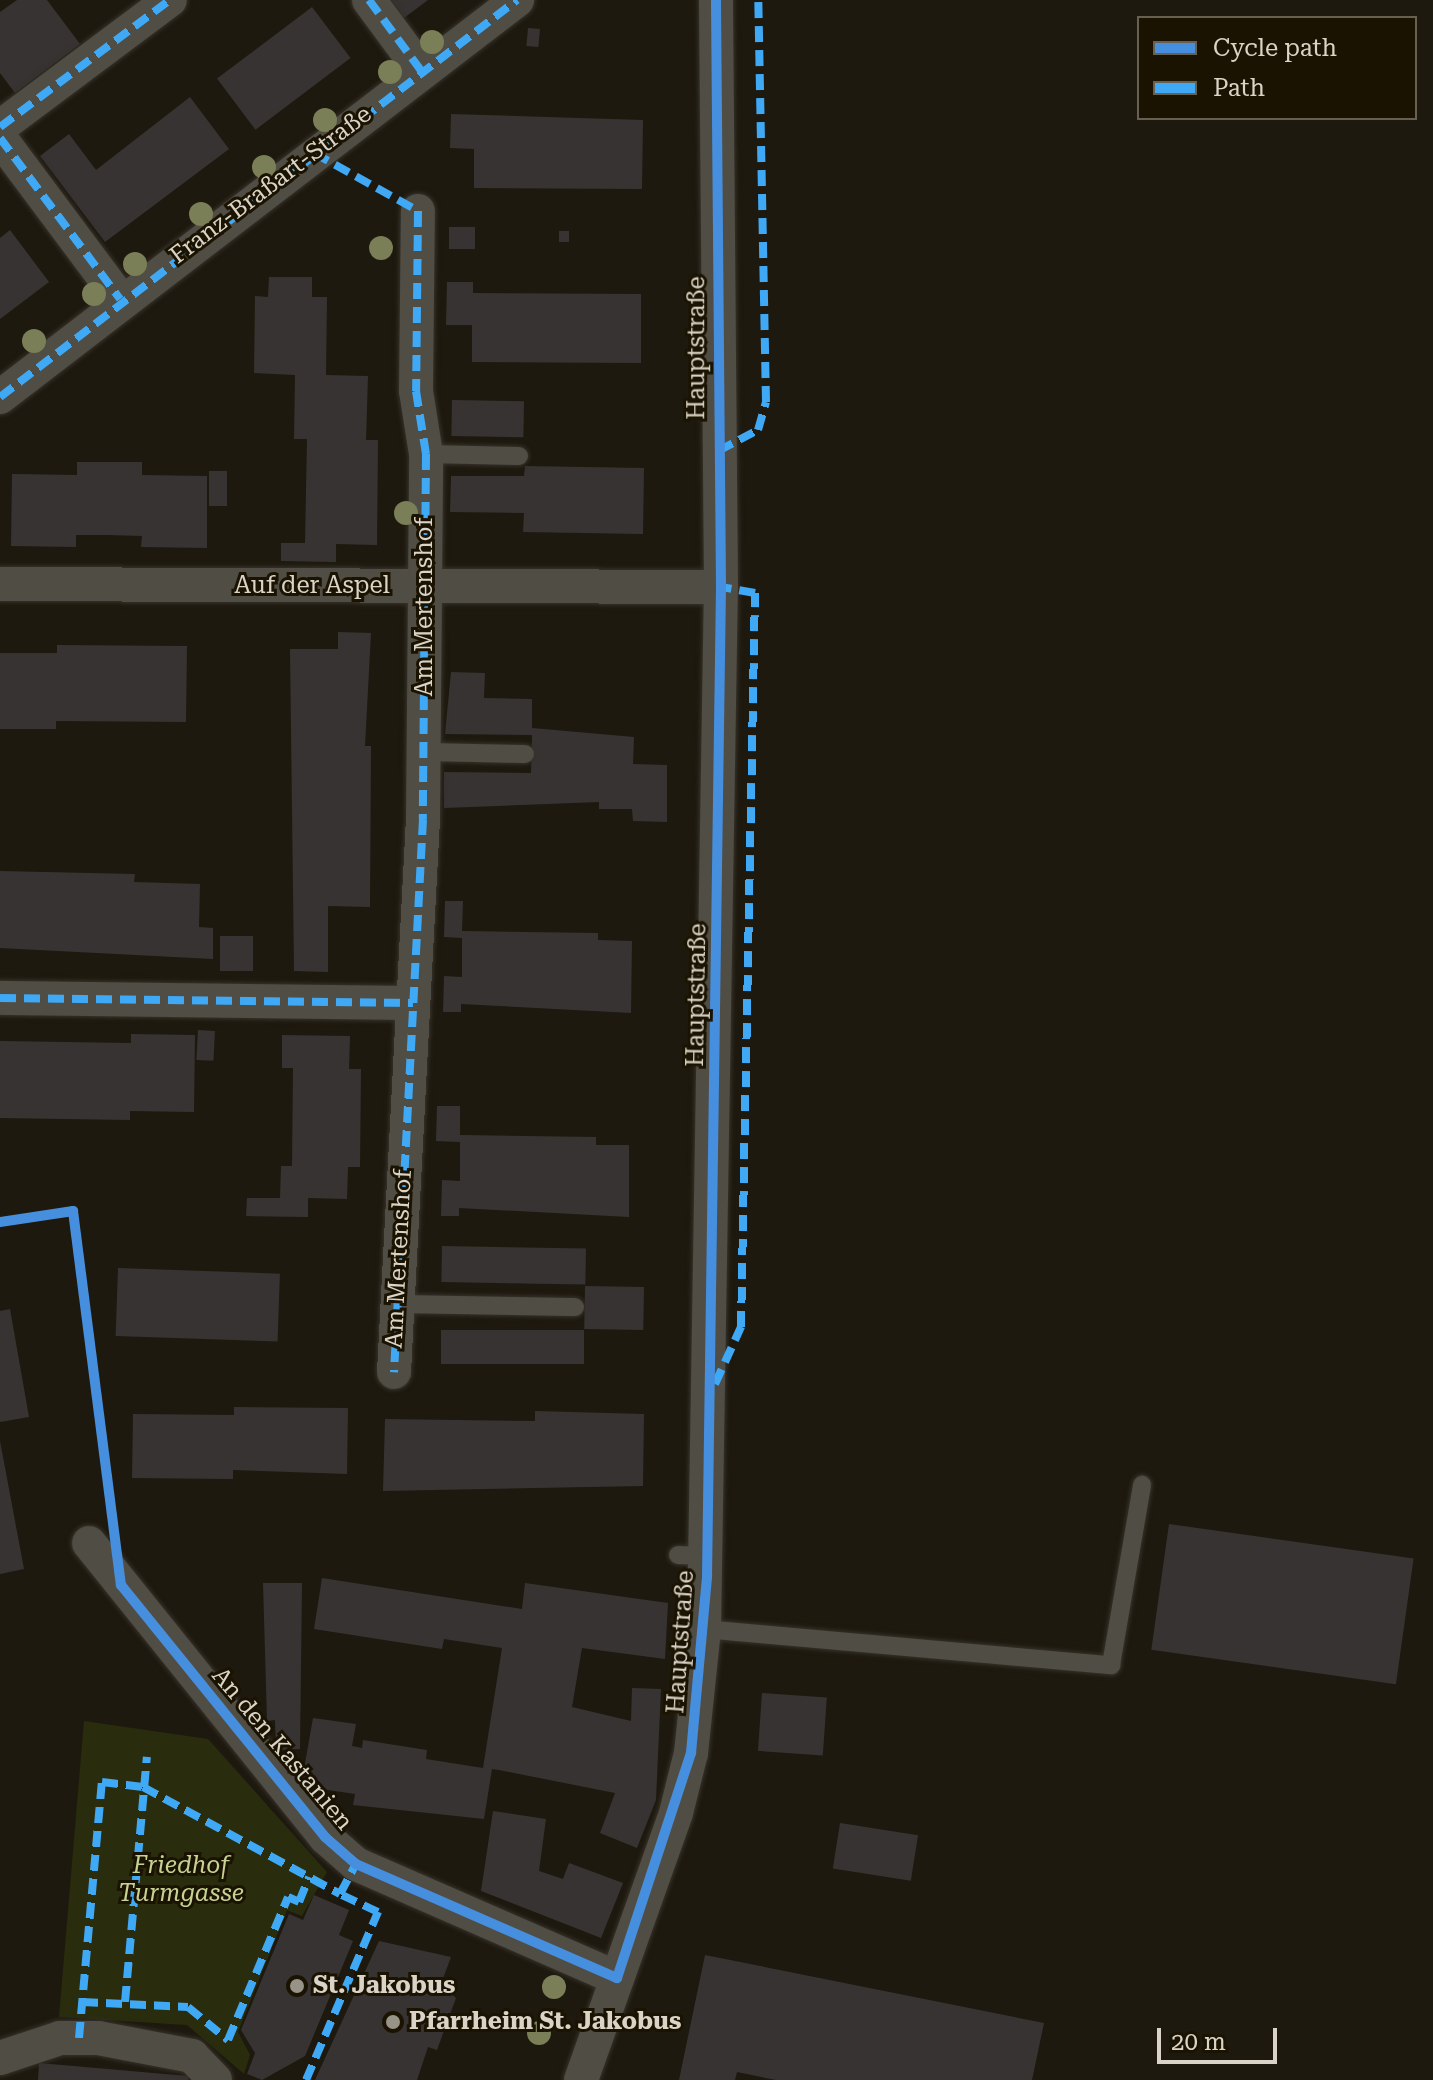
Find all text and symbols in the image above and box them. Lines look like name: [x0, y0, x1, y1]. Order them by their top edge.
legend: [1137, 16, 1417, 120]
text: Cycle path: [1213, 34, 1337, 62]
text: Path: [1213, 74, 1265, 102]
street label: Franz-Braßart-Straße: [165, 100, 377, 270]
street label: Hauptstraße: [683, 276, 711, 420]
street label: Am Mertenshof: [411, 518, 439, 696]
street label: Auf der Aspel: [234, 572, 390, 600]
street label: Hauptstraße: [681, 923, 713, 1067]
street label: Am Mertenshof: [380, 1169, 418, 1349]
street label: Hauptstraße: [662, 1569, 700, 1715]
street label: An den Kastanien: [206, 1662, 358, 1836]
park label: Friedhof Turmgasse: [118, 1852, 244, 1908]
place label: St. Jakobus: [313, 1972, 455, 2000]
marker: St. Jakobus: [288, 1977, 306, 1995]
place label: Pfarrheim St. Jakobus: [409, 2008, 681, 2036]
scale bar: [1161, 2012, 1281, 2062]
marker: Pfarrheim St. Jakobus: [384, 2013, 402, 2031]
text: 20 m: [1171, 2028, 1226, 2056]

